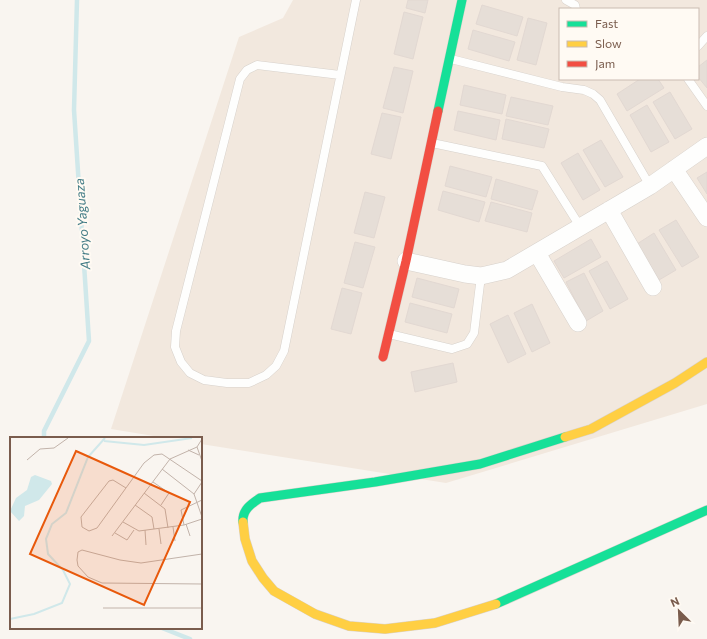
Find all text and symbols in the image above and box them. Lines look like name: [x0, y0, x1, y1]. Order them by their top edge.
legend: [559, 8, 699, 80]
text: Fast: [595, 16, 618, 30]
text: Slow: [595, 36, 622, 50]
text: Jam: [595, 56, 615, 71]
water label: Arroyo Yaguaza: [71, 178, 93, 271]
inset map: [10, 437, 202, 629]
north arrow: [659, 591, 699, 631]
text: N: [668, 594, 681, 609]

